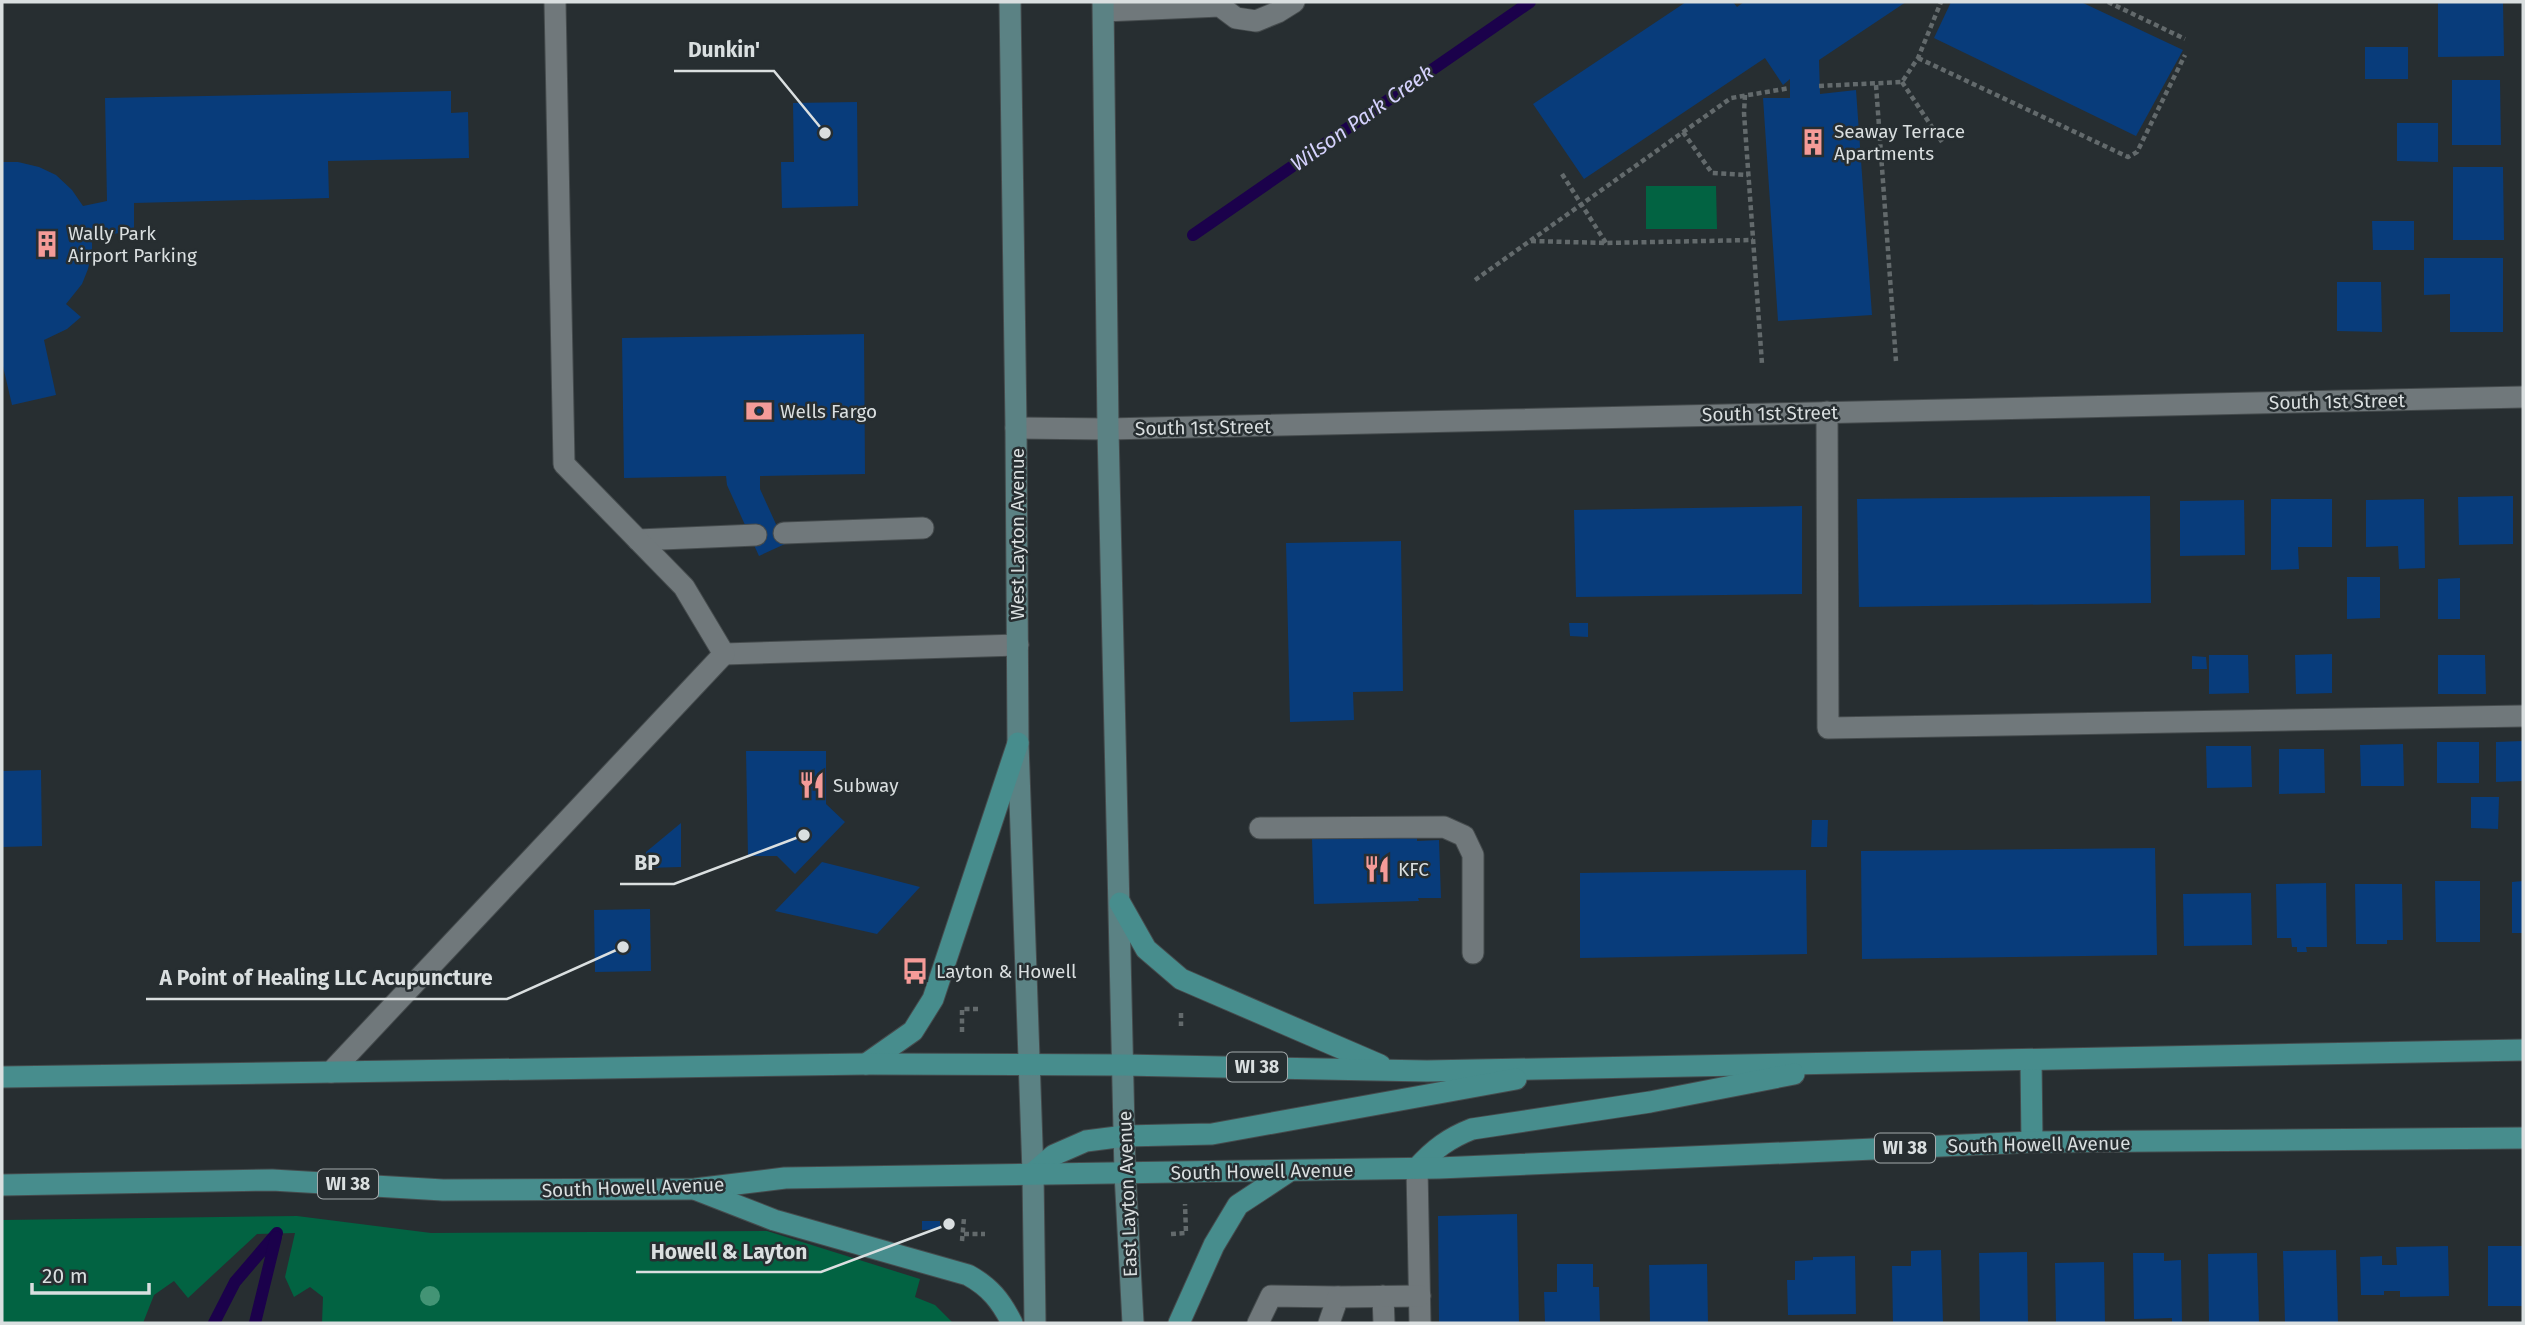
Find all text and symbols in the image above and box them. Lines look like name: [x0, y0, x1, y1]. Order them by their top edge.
callout: Dunkin': [674, 29, 774, 71]
text: Dunkin': [688, 37, 760, 63]
water label: Wilson Park Creek: [1285, 59, 1439, 177]
place label: Seaway Terrace Apartments: [1834, 120, 1965, 165]
building icon: Seaway Terrace Apartments: [1798, 127, 1828, 157]
place label: Wally Park Airport Parking: [68, 222, 197, 267]
building icon: Wally Park Airport Parking: [32, 229, 62, 259]
street label: South 1st Street: [2269, 389, 2405, 414]
bank icon: Wells Fargo: [744, 396, 774, 426]
place label: Wells Fargo: [780, 400, 877, 423]
street label: South 1st Street: [1702, 401, 1838, 426]
street label: South 1st Street: [1135, 415, 1271, 440]
street label: West Layton Avenue: [1006, 448, 1029, 620]
restaurant icon: Subway: [797, 770, 827, 800]
place label: Subway: [833, 774, 899, 797]
callout: BP: [620, 842, 674, 884]
text: BP: [634, 850, 660, 876]
restaurant icon: KFC: [1362, 854, 1392, 884]
place label: KFC: [1398, 858, 1429, 881]
bus stop icon: Layton & Howell: [900, 956, 930, 986]
callout: A Point of Healing LLC Acupuncture: [146, 957, 507, 999]
place label: Layton & Howell: [936, 960, 1077, 983]
text: A Point of Healing LLC Acupuncture: [158, 965, 493, 991]
road number: WI 38: [1227, 1052, 1287, 1082]
street label: East Layton Avenue: [1113, 1110, 1142, 1278]
street label: South Howell Avenue: [1947, 1131, 2131, 1158]
road number: WI 38: [1875, 1134, 1935, 1162]
street label: South Howell Avenue: [1170, 1158, 1354, 1185]
road number: WI 38: [318, 1170, 378, 1198]
street label: South Howell Avenue: [541, 1173, 725, 1202]
callout: Howell & Layton: [636, 1230, 821, 1272]
text: Howell & Layton: [651, 1239, 807, 1265]
scale bar: [32, 1252, 149, 1296]
text: 20 m: [42, 1263, 88, 1289]

